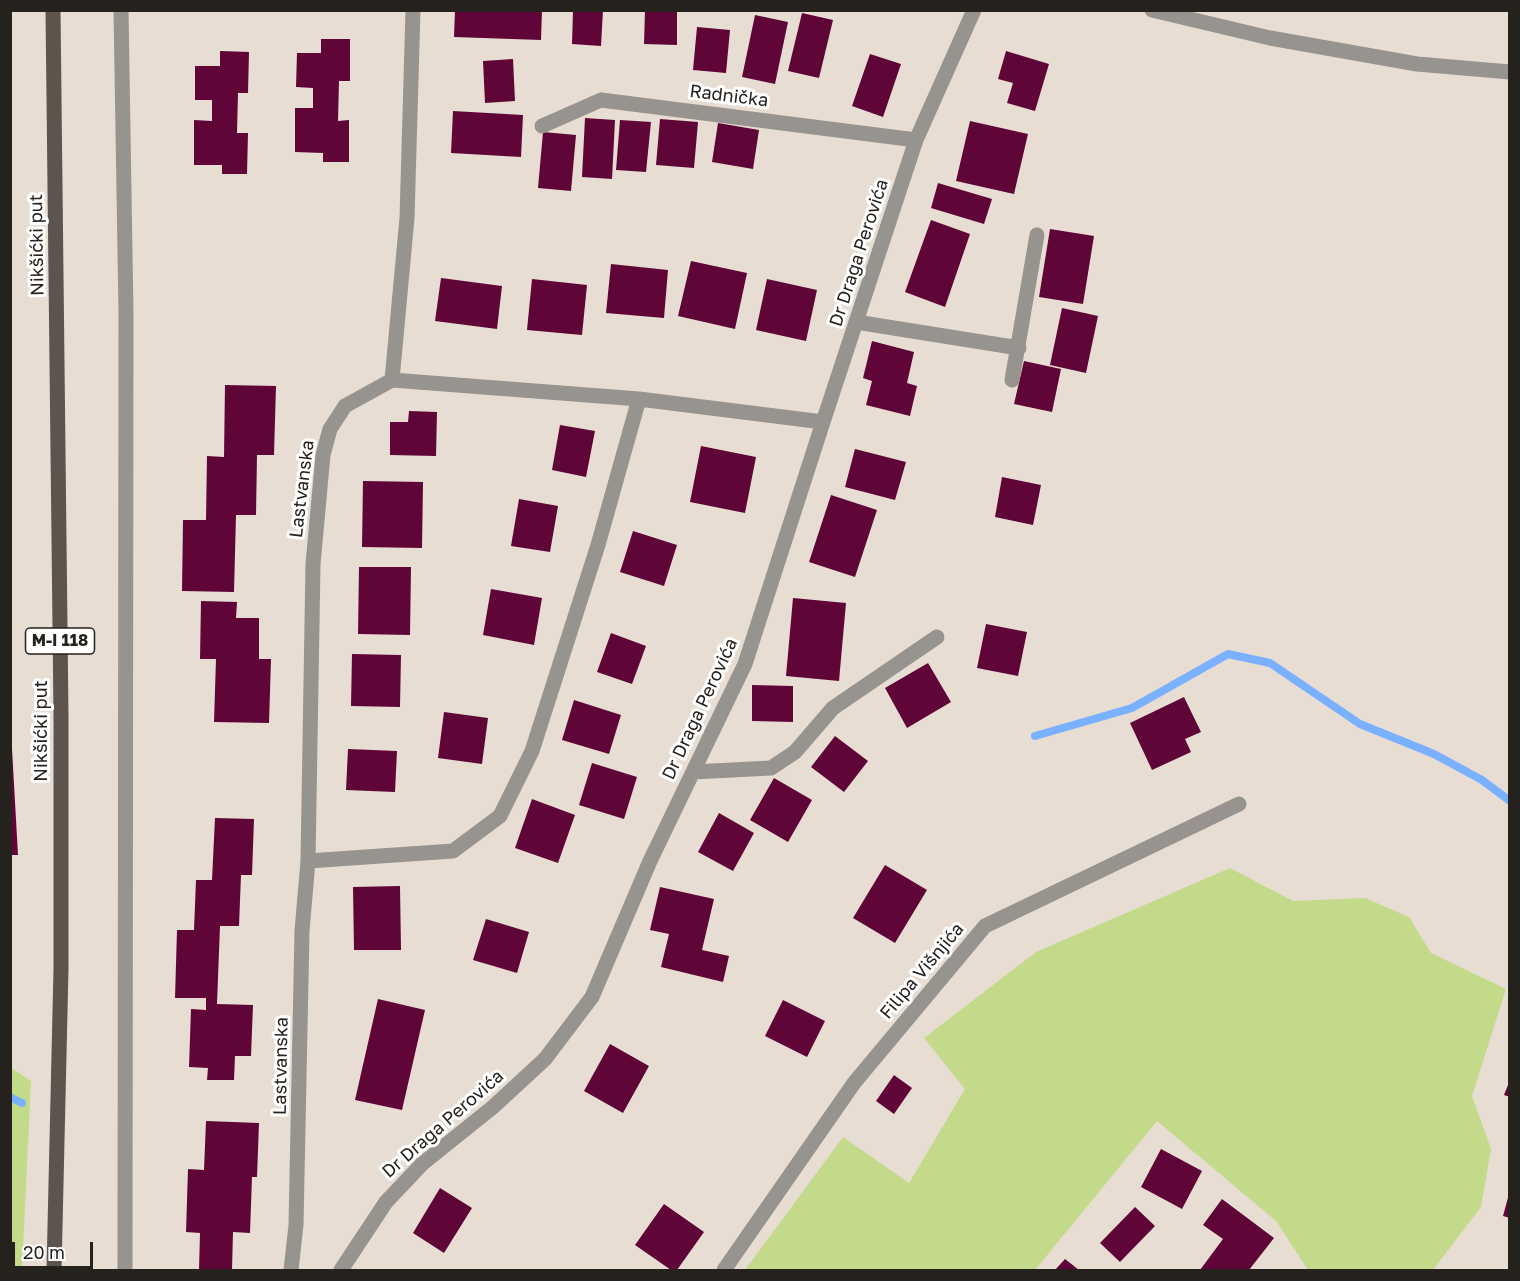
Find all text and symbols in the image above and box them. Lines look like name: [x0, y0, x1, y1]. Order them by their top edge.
street label: Radnička: [688, 80, 770, 112]
street label: Dr Draga Perovića: [825, 177, 893, 329]
street label: Nikšićki put: [25, 194, 49, 296]
street label: Lastvanska: [285, 439, 319, 539]
road number: M-I 118: [26, 628, 94, 654]
street label: Dr Draga Perovića: [658, 635, 742, 783]
street label: Nikšićki put: [30, 680, 52, 782]
street label: Filipa Višnjića: [875, 918, 969, 1024]
street label: Lastvanska: [269, 1017, 293, 1115]
street label: Dr Draga Perovića: [378, 1065, 508, 1183]
scale bar: [15, 1230, 96, 1268]
text: 20 m: [23, 1241, 65, 1263]

